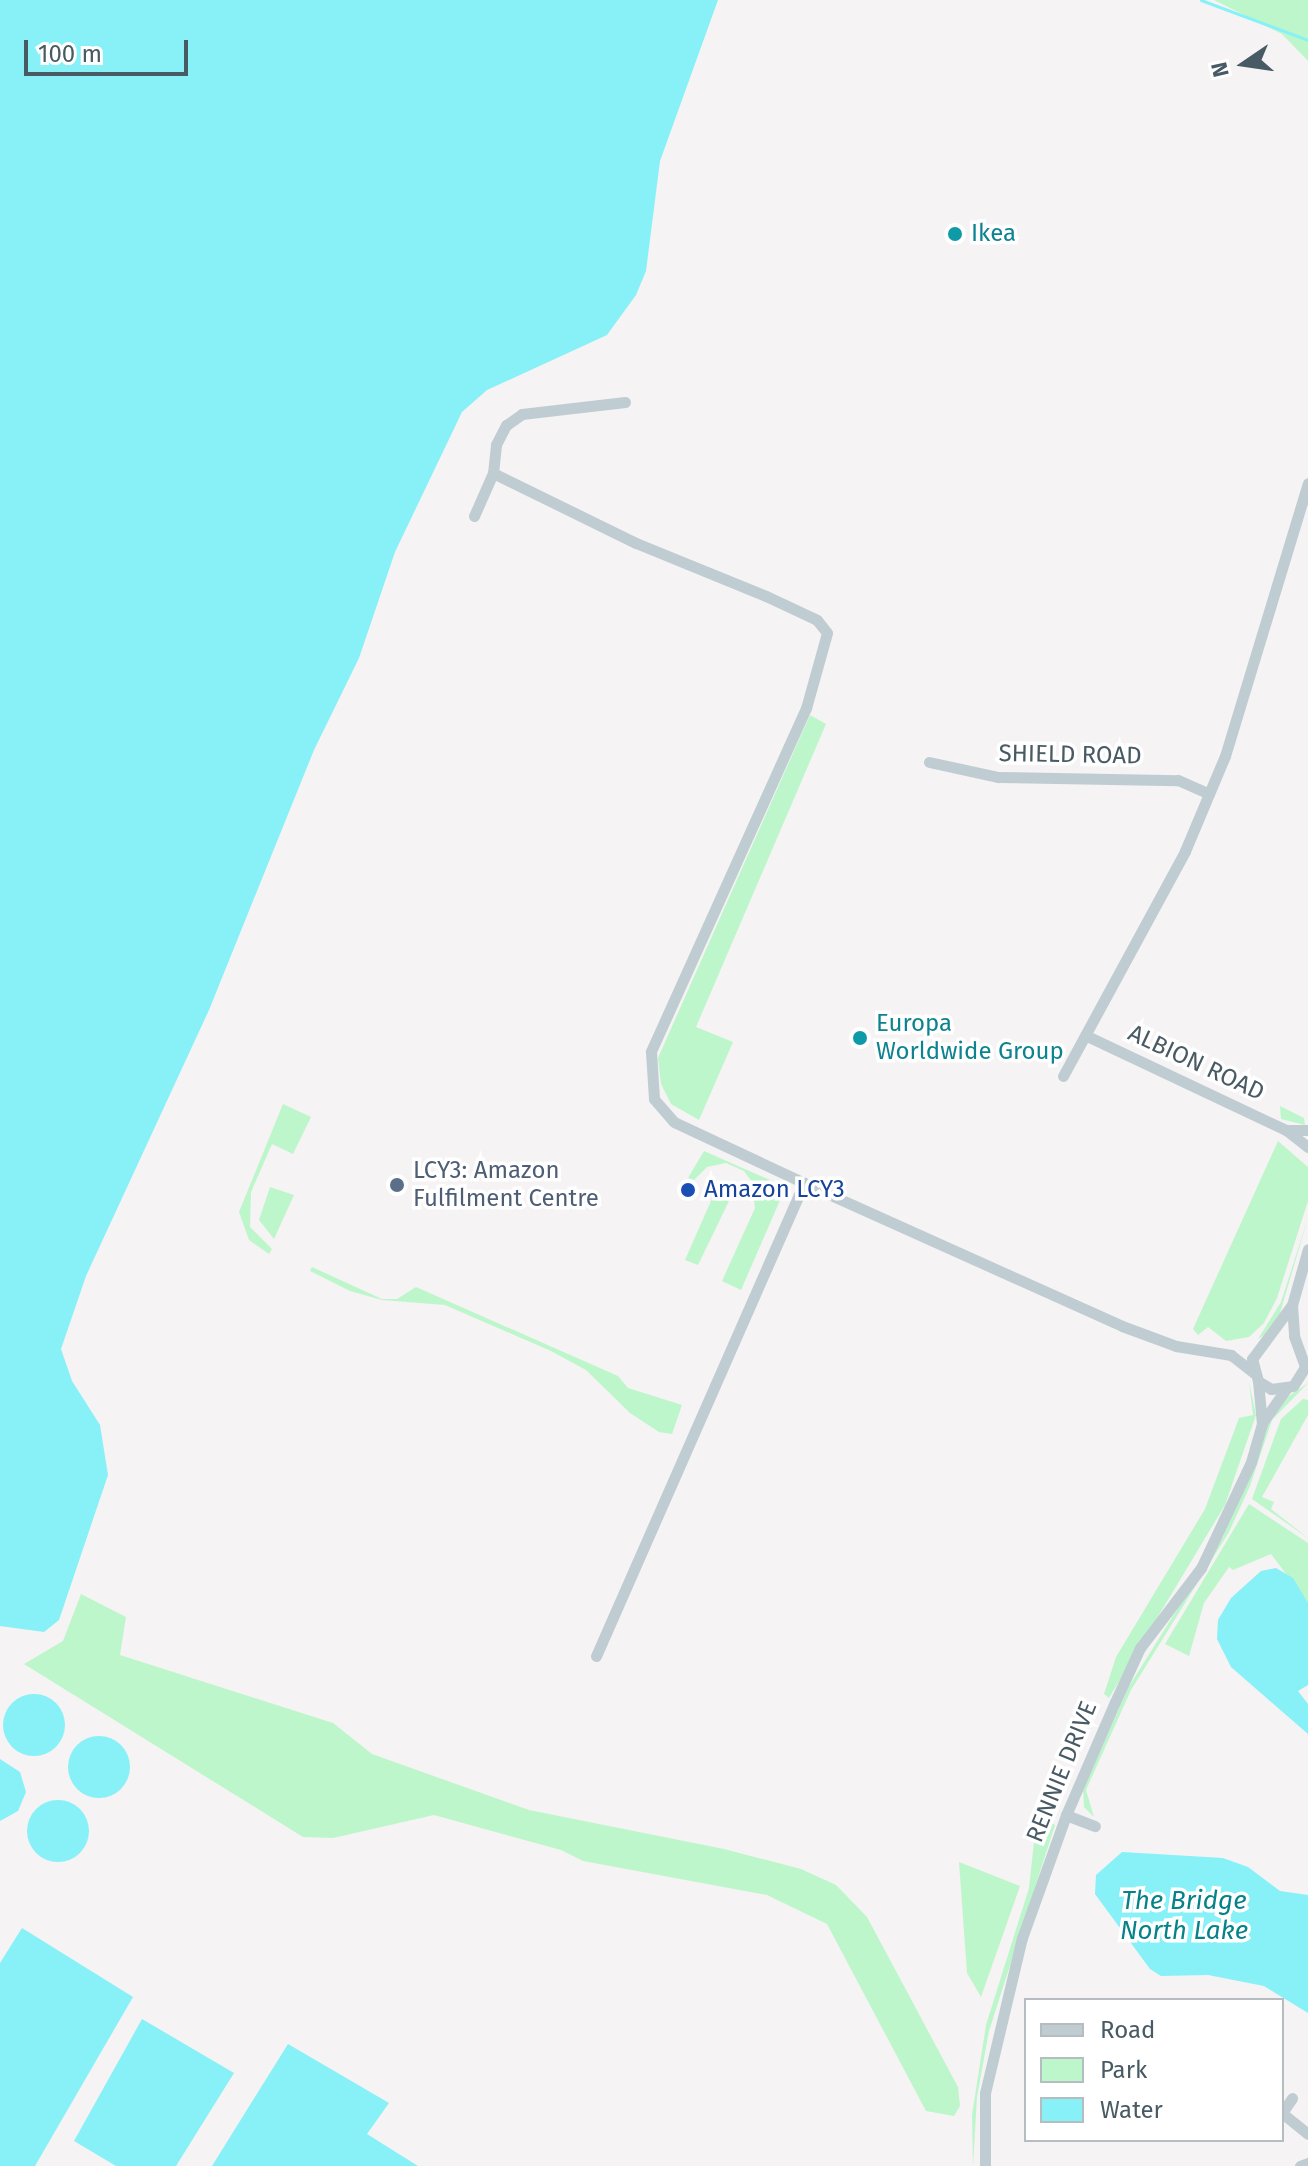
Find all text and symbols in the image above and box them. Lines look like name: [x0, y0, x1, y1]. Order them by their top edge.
scale bar: [28, 24, 192, 74]
north arrow: [1204, 24, 1284, 104]
text: 100 m: [38, 40, 102, 68]
text: N: [1205, 59, 1235, 80]
place label: Ikea: [971, 220, 1016, 248]
marker: Ikea: [946, 225, 964, 243]
street label: SHIELD ROAD: [998, 739, 1142, 771]
place label: Europa Worldwide Group: [876, 1010, 1064, 1066]
street label: ALBION ROAD: [1123, 1019, 1269, 1107]
marker: Europa Worldwide Group: [851, 1029, 869, 1047]
place label: LCY3: Amazon Fulfilment Centre: [413, 1157, 599, 1213]
marker: LCY3: Amazon Fulfilment Centre: [388, 1176, 406, 1194]
place label: Amazon LCY3: [704, 1176, 845, 1204]
marker: Amazon LCY3: [679, 1181, 697, 1199]
street label: RENNIE DRIVE: [1021, 1697, 1103, 1847]
water label: The Bridge North Lake: [1120, 1885, 1248, 1946]
legend: [1024, 1998, 1284, 2142]
text: Road: [1100, 2016, 1155, 2044]
text: Park: [1100, 2056, 1147, 2084]
text: Water: [1100, 2096, 1163, 2124]

